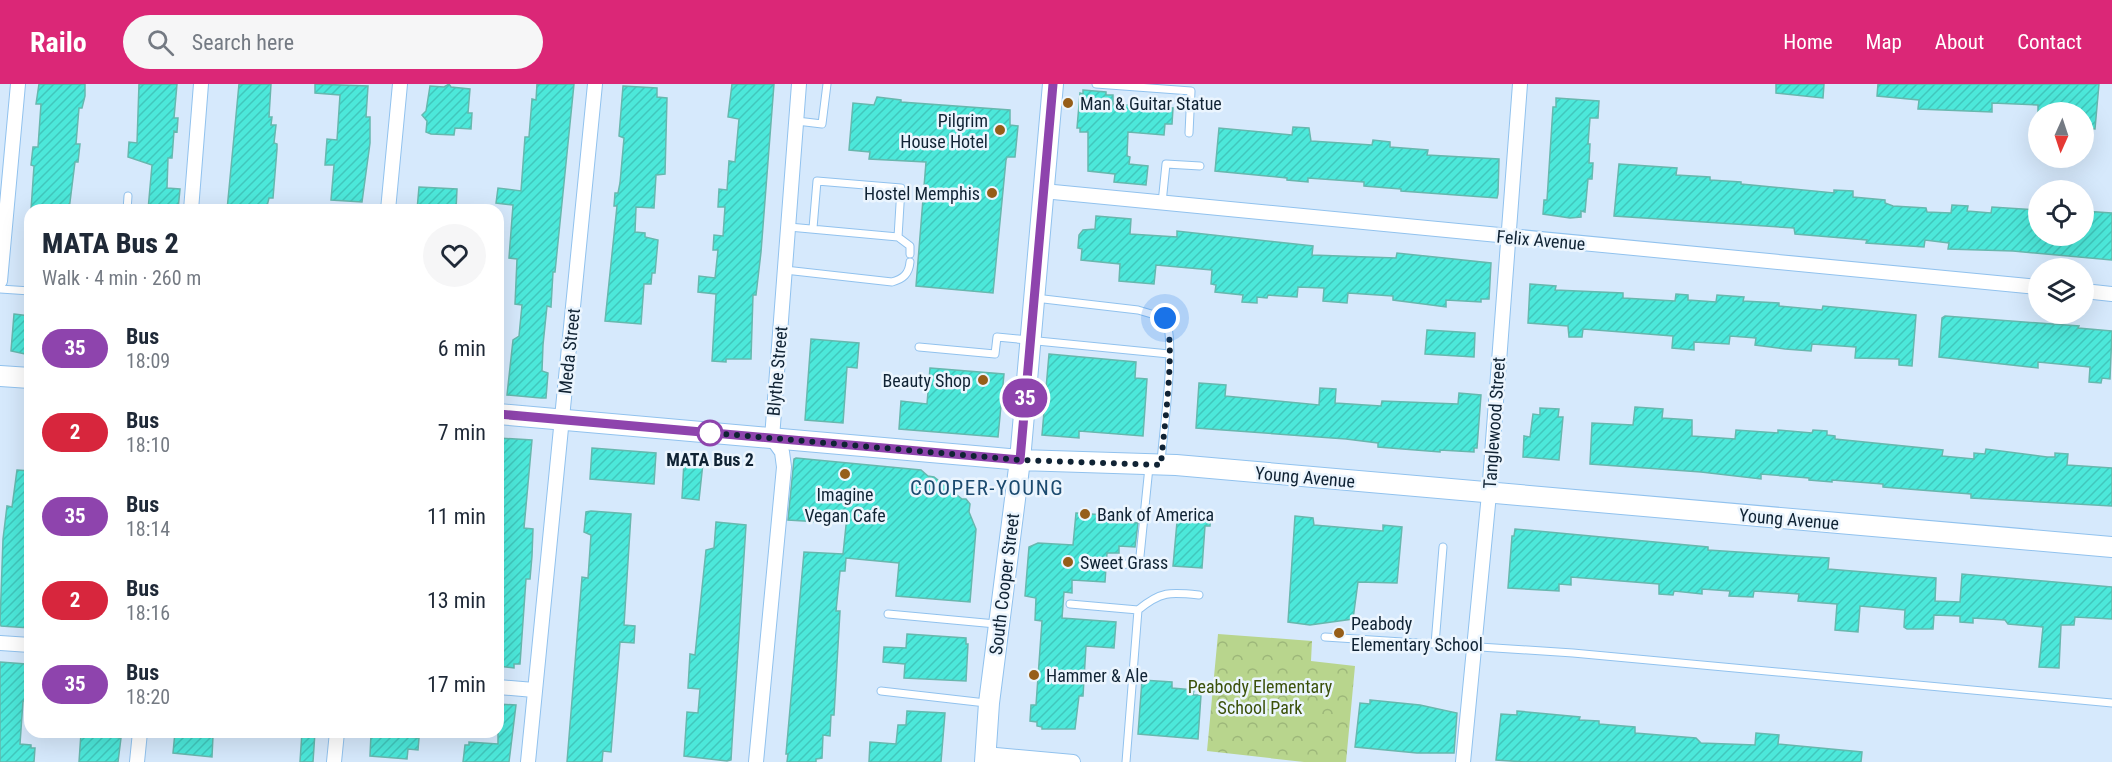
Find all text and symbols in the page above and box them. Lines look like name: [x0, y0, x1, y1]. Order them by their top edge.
search box: [123, 15, 543, 69]
text: Railo: [30, 26, 87, 59]
icon: search: [144, 26, 177, 59]
text: Search here: [192, 30, 294, 55]
text: Home: [1783, 30, 1833, 54]
text: Map: [1866, 30, 1902, 54]
text: About: [1935, 30, 1984, 54]
text: Contact: [2017, 30, 2082, 54]
place label: Man & Guitar Statue: [1080, 93, 1222, 114]
marker: Man & Guitar Statue: [1061, 96, 1075, 110]
north arrow: [2028, 102, 2094, 168]
map controls: [2028, 102, 2094, 324]
place label: Pilgrim House Hotel: [900, 110, 988, 152]
marker: Pilgrim House Hotel: [993, 123, 1007, 137]
button: locate: [2028, 180, 2094, 246]
place label: Hostel Memphis: [864, 183, 980, 204]
marker: Hostel Memphis: [985, 186, 999, 200]
button: heart: [423, 224, 486, 287]
street label: Felix Avenue: [1496, 226, 1586, 254]
text: MATA Bus 2: [42, 227, 179, 260]
button: layers: [2028, 258, 2094, 324]
text: Walk · 4 min · 260 m: [42, 266, 201, 290]
your location: [1150, 303, 1180, 333]
street label: Meda Street: [554, 307, 584, 395]
text: Bus: [126, 324, 159, 349]
street label: Blythe Street: [763, 325, 791, 417]
text: 35: [64, 336, 86, 360]
text: 6 min: [438, 336, 486, 361]
text: 18:09: [126, 349, 170, 373]
street label: Tanglewood Street: [1479, 356, 1509, 490]
place label: Beauty Shop: [883, 370, 971, 391]
marker: Beauty Shop: [976, 373, 990, 387]
line badge: 35: [998, 378, 1052, 418]
text: 35: [1014, 386, 1036, 410]
text: Bus: [126, 408, 159, 433]
text: 2: [70, 420, 80, 444]
text: 7 min: [438, 420, 486, 445]
marker: MATA Bus 2: [697, 420, 723, 446]
text: 18:10: [126, 433, 170, 457]
place label: MATA Bus 2: [666, 449, 754, 470]
street label: Young Avenue: [1254, 462, 1356, 492]
marker: Imagine Vegan Cafe: [838, 467, 852, 481]
district label: COOPER-YOUNG: [910, 476, 1064, 500]
place label: Imagine Vegan Cafe: [804, 484, 886, 526]
text: Bus: [126, 492, 159, 517]
text: 35: [64, 504, 86, 528]
text: 11 min: [427, 504, 486, 529]
place label: Bank of America: [1097, 504, 1214, 525]
street label: Young Avenue: [1738, 504, 1840, 534]
marker: Bank of America: [1078, 507, 1092, 521]
street label: South Cooper Street: [985, 512, 1023, 656]
text: 18:14: [126, 517, 170, 541]
place label: Sweet Grass: [1080, 552, 1168, 573]
marker: Sweet Grass: [1061, 555, 1075, 569]
text: Bus: [126, 576, 159, 601]
text: 2: [70, 588, 80, 612]
text: 13 min: [427, 588, 486, 613]
text: 18:16: [126, 601, 170, 625]
place label: Peabody Elementary School: [1351, 613, 1483, 655]
marker: Peabody Elementary School: [1332, 626, 1346, 640]
text: Bus: [126, 660, 159, 685]
place label: Hammer & Ale: [1046, 665, 1148, 686]
marker: Hammer & Ale: [1027, 668, 1041, 682]
text: 35: [64, 672, 86, 696]
text: 17 min: [427, 672, 486, 697]
park label: Peabody Elementary School Park: [1188, 676, 1333, 718]
text: 18:20: [126, 685, 170, 709]

